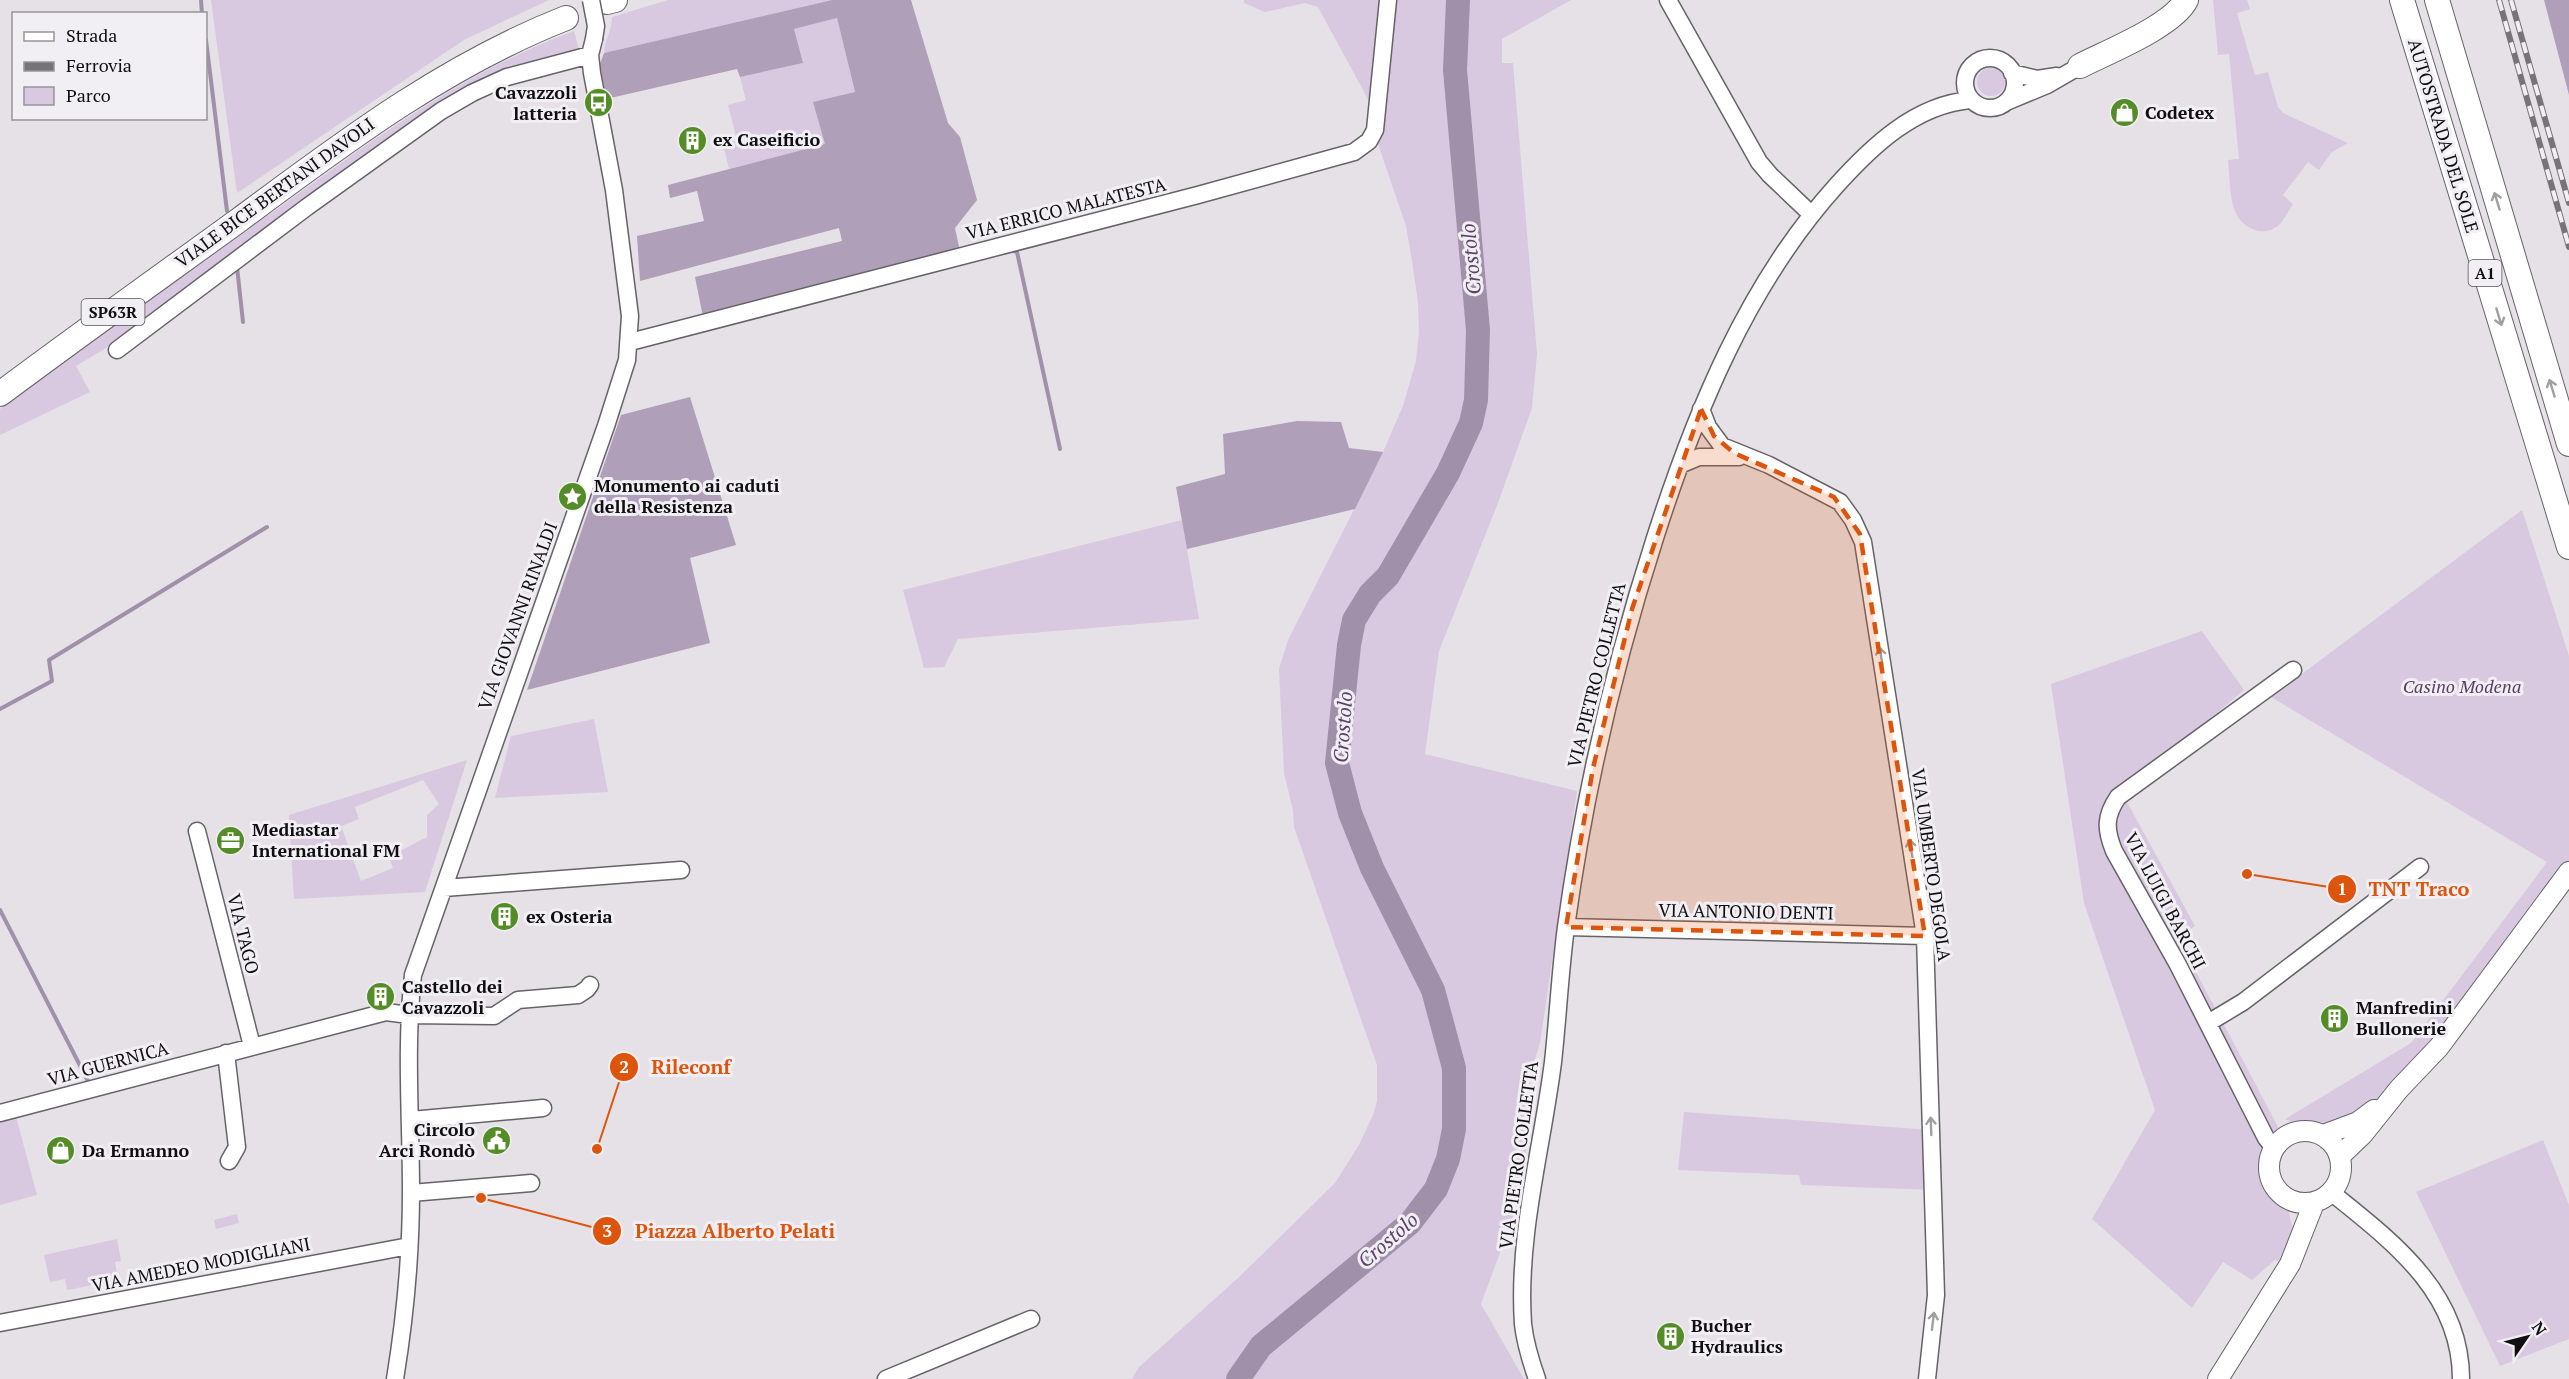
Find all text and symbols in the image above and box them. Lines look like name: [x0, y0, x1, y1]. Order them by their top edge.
legend: [12, 12, 207, 120]
text: Strada: [66, 23, 117, 47]
street label: AUTOSTRADA DEL SOLE: [2403, 36, 2485, 236]
text: Ferrovia: [66, 53, 132, 77]
place label: Cavazzoli latteria: [495, 80, 577, 125]
text: Parco: [66, 83, 111, 107]
bus stop icon: Cavazzoli latteria: [582, 87, 614, 119]
shop icon: Codetex: [2108, 97, 2140, 129]
place label: Codetex: [2145, 100, 2214, 124]
street label: VIALE BICE BERTANI DAVOLI: [170, 112, 379, 273]
building icon: ex Caseificio: [676, 124, 708, 156]
place label: ex Caseificio: [713, 127, 820, 151]
street label: VIA ERRICO MALATESTA: [963, 171, 1169, 245]
one-way arrow: [2491, 192, 2502, 211]
water label: Crostolo: [1454, 222, 1487, 296]
road number: A1: [2468, 260, 2502, 286]
road number: SP63R: [82, 299, 144, 325]
one-way arrow: [2494, 307, 2505, 326]
one-way arrow: [2546, 379, 2557, 398]
place label: Monumento ai caduti della Resistenza: [594, 473, 780, 518]
place icon: Monumento ai caduti della Resistenza: [557, 480, 589, 512]
street label: VIA GIOVANNI RINALDI: [472, 518, 562, 713]
street label: VIA PIETRO COLLETTA: [1561, 579, 1631, 770]
one-way arrow: [1875, 646, 1886, 666]
park label: Casino Modena: [2403, 674, 2521, 698]
water label: Crostolo: [1327, 690, 1358, 764]
street label: VIA UMBERTO DEGOLA: [1907, 767, 1957, 963]
place label: Mediastar International FM: [252, 817, 400, 862]
office icon: Mediastar International FM: [215, 824, 247, 856]
street label: VIA LUIGI BARCHI: [2120, 828, 2212, 973]
one-way arrow: [1905, 839, 1916, 859]
callout: TNT Traco: [2327, 870, 2482, 908]
text: TNT Traco: [2369, 875, 2470, 902]
text: 1: [2337, 876, 2347, 900]
street label: VIA TAGO: [222, 891, 265, 976]
street label: VIA ANTONIO DENTI: [1658, 897, 1834, 925]
building icon: ex Osteria: [489, 901, 521, 933]
place label: ex Osteria: [526, 904, 613, 928]
place label: Castello dei Cavazzoli: [402, 974, 503, 1019]
building icon: Castello dei Cavazzoli: [365, 981, 397, 1013]
place label: Manfredini Bullonerie: [2356, 995, 2453, 1040]
building icon: Manfredini Bullonerie: [2319, 1002, 2351, 1034]
street label: VIA GUERNICA: [45, 1035, 172, 1091]
callout: Rileconf: [609, 1048, 743, 1086]
text: Rileconf: [651, 1053, 732, 1080]
text: 2: [619, 1054, 629, 1078]
street label: VIA PIETRO COLLETTA: [1493, 1058, 1543, 1251]
place label: Circolo Arci Rondò: [379, 1117, 475, 1162]
one-way arrow: [1925, 1117, 1937, 1137]
public building icon: Circolo Arci Rondò: [480, 1124, 512, 1156]
shop icon: Da Ermanno: [45, 1135, 77, 1167]
place label: Da Ermanno: [82, 1138, 190, 1162]
water label: Crostolo: [1352, 1206, 1424, 1273]
callout: Piazza Alberto Pelati: [592, 1212, 847, 1250]
text: Piazza Alberto Pelati: [635, 1217, 835, 1244]
text: 3: [602, 1218, 612, 1242]
street label: VIA AMEDEO MODIGLIANI: [89, 1231, 312, 1297]
north arrow: [2497, 1307, 2557, 1367]
one-way arrow: [1928, 1311, 1939, 1331]
place label: Bucher Hydraulics: [1691, 1313, 1783, 1358]
text: N: [2527, 1317, 2552, 1340]
building icon: Bucher Hydraulics: [1654, 1320, 1686, 1352]

